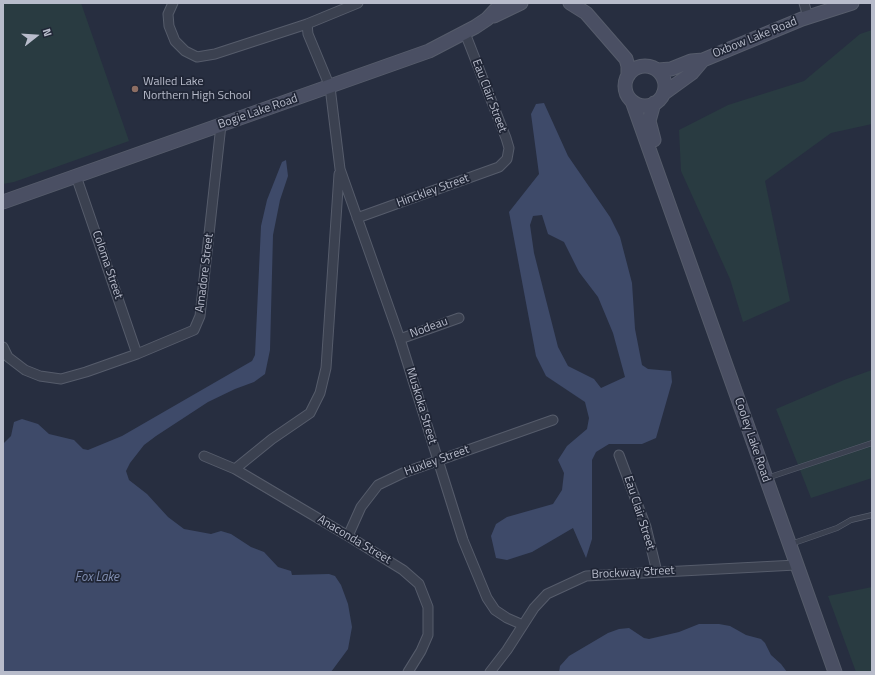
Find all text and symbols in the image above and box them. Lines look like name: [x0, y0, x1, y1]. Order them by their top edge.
street label: Oxbow Lake Road: [711, 15, 799, 61]
north arrow: [16, 16, 56, 56]
text: N: [39, 27, 56, 38]
street label: Eau Clair Street: [468, 57, 510, 135]
place label: Walled Lake Northern High School: [143, 75, 251, 103]
marker: Walled Lake Northern High School: [130, 84, 140, 94]
street label: Bogie Lake Road: [216, 92, 300, 132]
street label: Hinckley Street: [395, 171, 471, 211]
street label: Coloma Street: [89, 229, 125, 301]
street label: Amadore Street: [193, 233, 217, 313]
street label: Nodeau: [408, 315, 450, 341]
street label: Muskoka Street: [403, 366, 439, 446]
street label: Cooley Lake Road: [731, 396, 773, 484]
street label: Huxley Street: [403, 443, 471, 479]
street label: Eau Clair Street: [620, 474, 658, 552]
street label: Anaconda Street: [315, 512, 393, 568]
street label: Brockway Street: [591, 564, 675, 582]
water label: Fox Lake: [75, 570, 119, 586]

